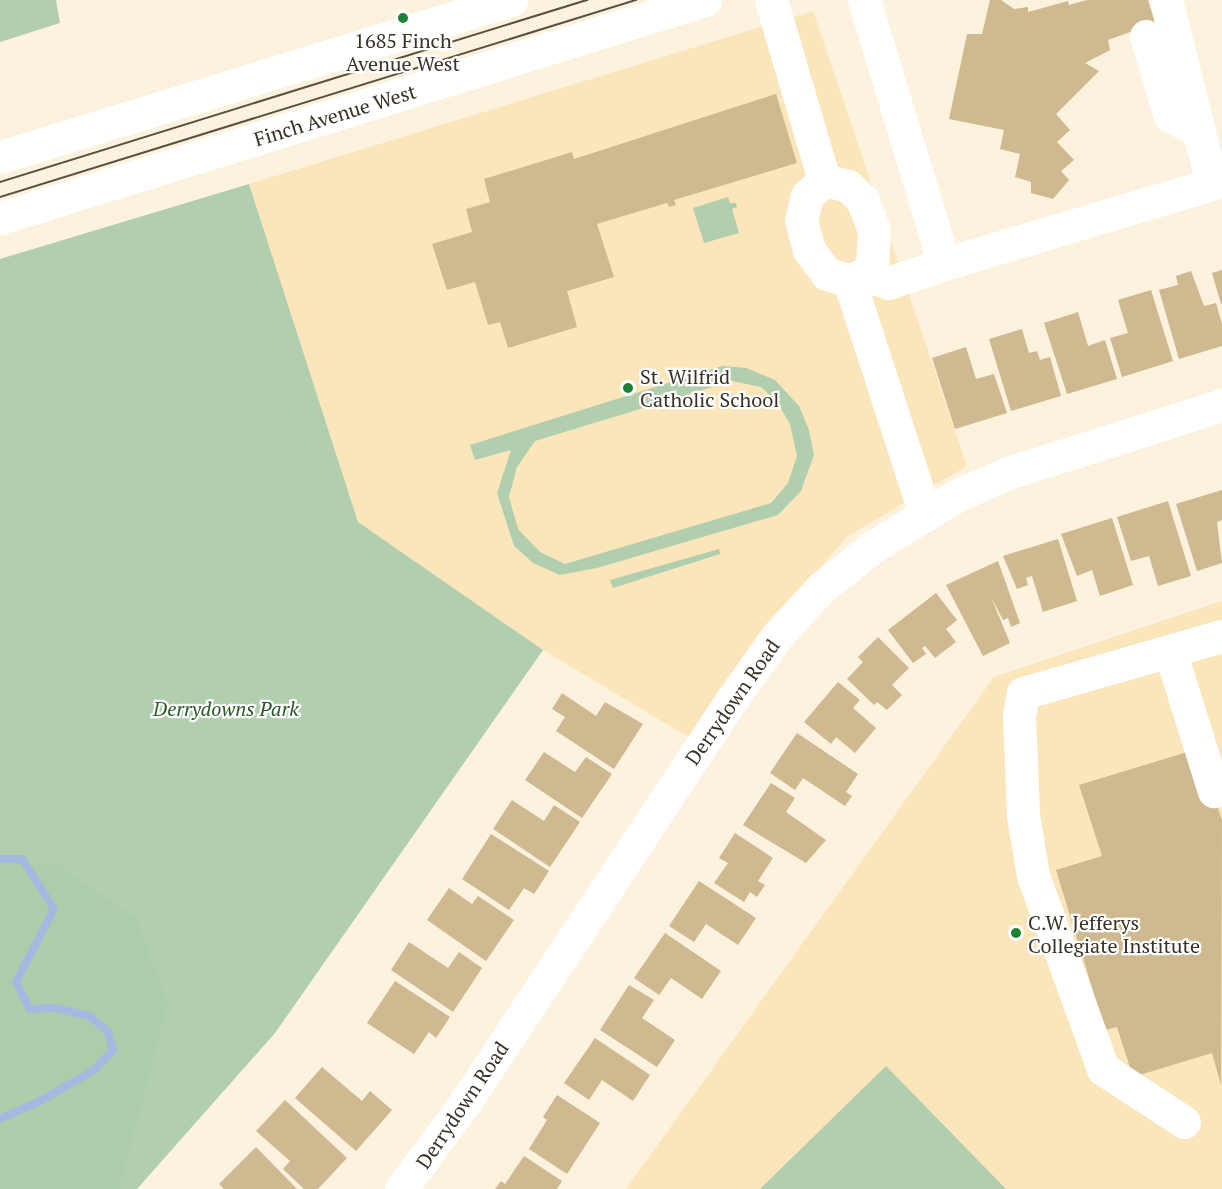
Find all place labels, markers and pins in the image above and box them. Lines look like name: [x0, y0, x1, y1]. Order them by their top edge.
marker: 1685 Finch Avenue West: [396, 11, 410, 25]
place label: 1685 Finch Avenue West: [346, 28, 460, 75]
place label: St. Wilfrid Catholic School: [640, 365, 779, 412]
marker: St. Wilfrid Catholic School: [621, 381, 635, 395]
place label: C.W. Jefferys Collegiate Institute: [1028, 910, 1200, 957]
marker: C.W. Jefferys Collegiate Institute: [1009, 926, 1023, 940]

